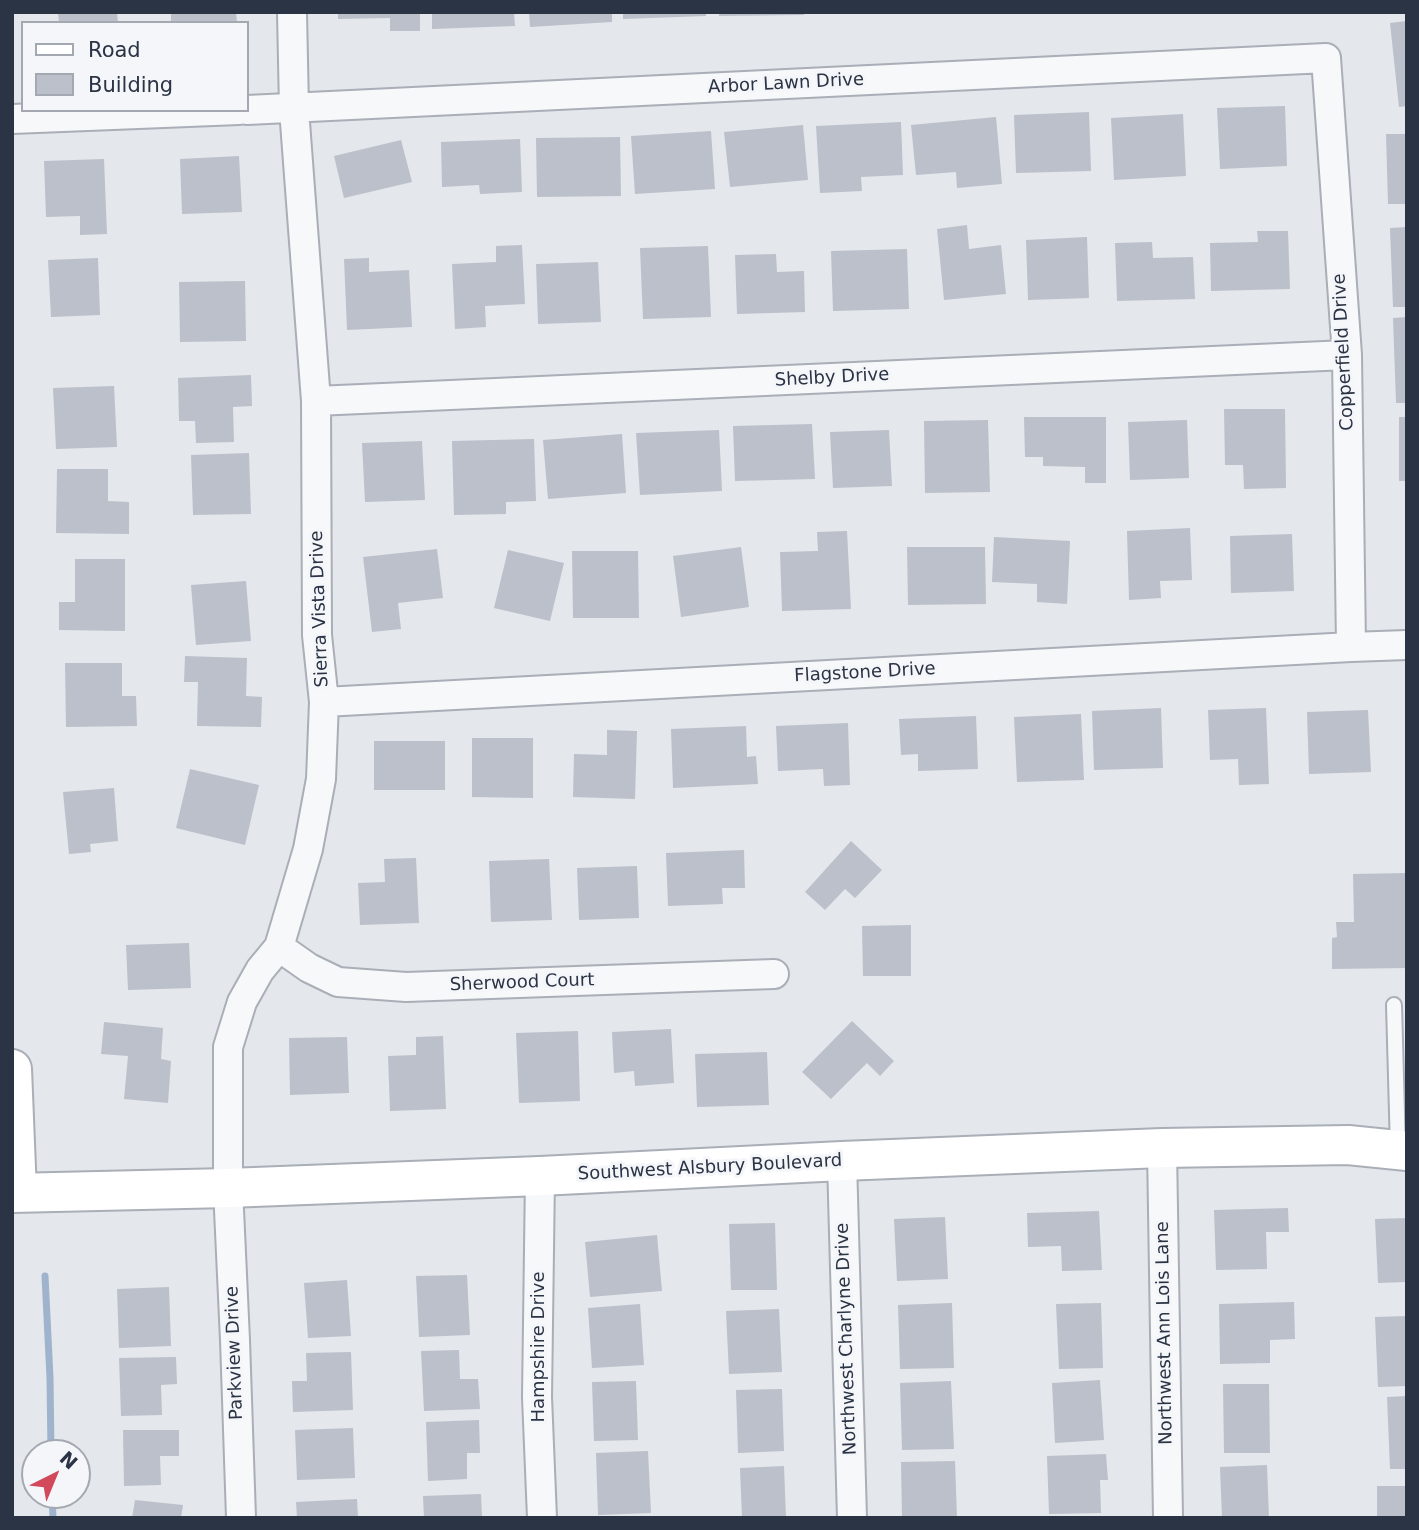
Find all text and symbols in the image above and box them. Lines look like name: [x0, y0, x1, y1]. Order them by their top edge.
legend: [21, 21, 248, 112]
text: Road: [88, 38, 141, 62]
street label: Arbor Lawn Drive: [707, 69, 865, 99]
text: Building: [88, 73, 173, 97]
street label: Copperfield Drive: [1329, 273, 1359, 431]
street label: Shelby Drive: [774, 364, 890, 392]
street label: Sierra Vista Drive: [306, 530, 334, 688]
street label: Flagstone Drive: [794, 659, 936, 687]
street label: Sherwood Court: [449, 970, 595, 996]
street label: Southwest Alsbury Boulevard: [577, 1150, 843, 1186]
street label: Northwest Ann Lois Lane: [1152, 1221, 1178, 1445]
street label: Northwest Charlyne Drive: [832, 1222, 862, 1456]
street label: Hampshire Drive: [528, 1271, 550, 1423]
street label: Parkview Drive: [222, 1286, 248, 1420]
north arrow: [21, 1439, 91, 1509]
text: N: [56, 1447, 82, 1474]

